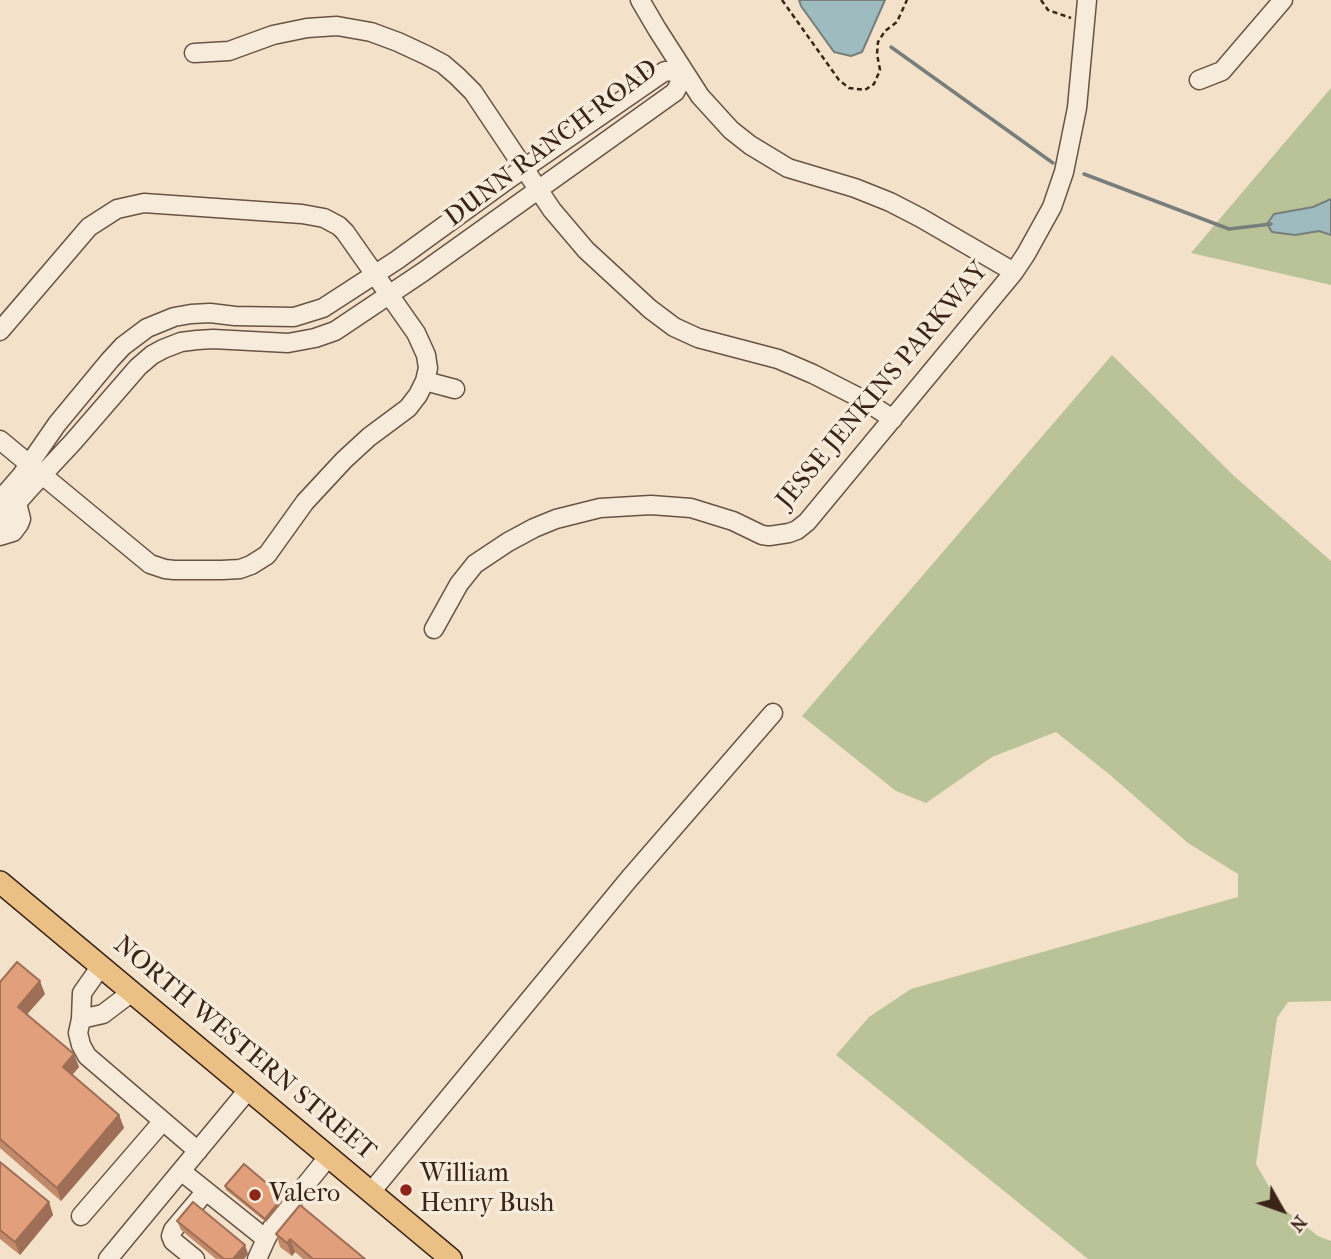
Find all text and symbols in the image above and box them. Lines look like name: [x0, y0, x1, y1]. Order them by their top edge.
street label: DUNN RANCH ROAD: [439, 54, 665, 234]
street label: JESSE JENKINS PARKWAY: [770, 256, 996, 516]
street label: NORTH WESTERN STREET: [106, 930, 382, 1168]
place label: William Henry Bush: [420, 1159, 554, 1220]
north arrow: [1247, 1175, 1317, 1245]
place label: Valero: [269, 1179, 340, 1211]
marker: William Henry Bush: [398, 1182, 414, 1198]
marker: Valero: [247, 1187, 263, 1203]
text: N: [1285, 1211, 1311, 1236]

